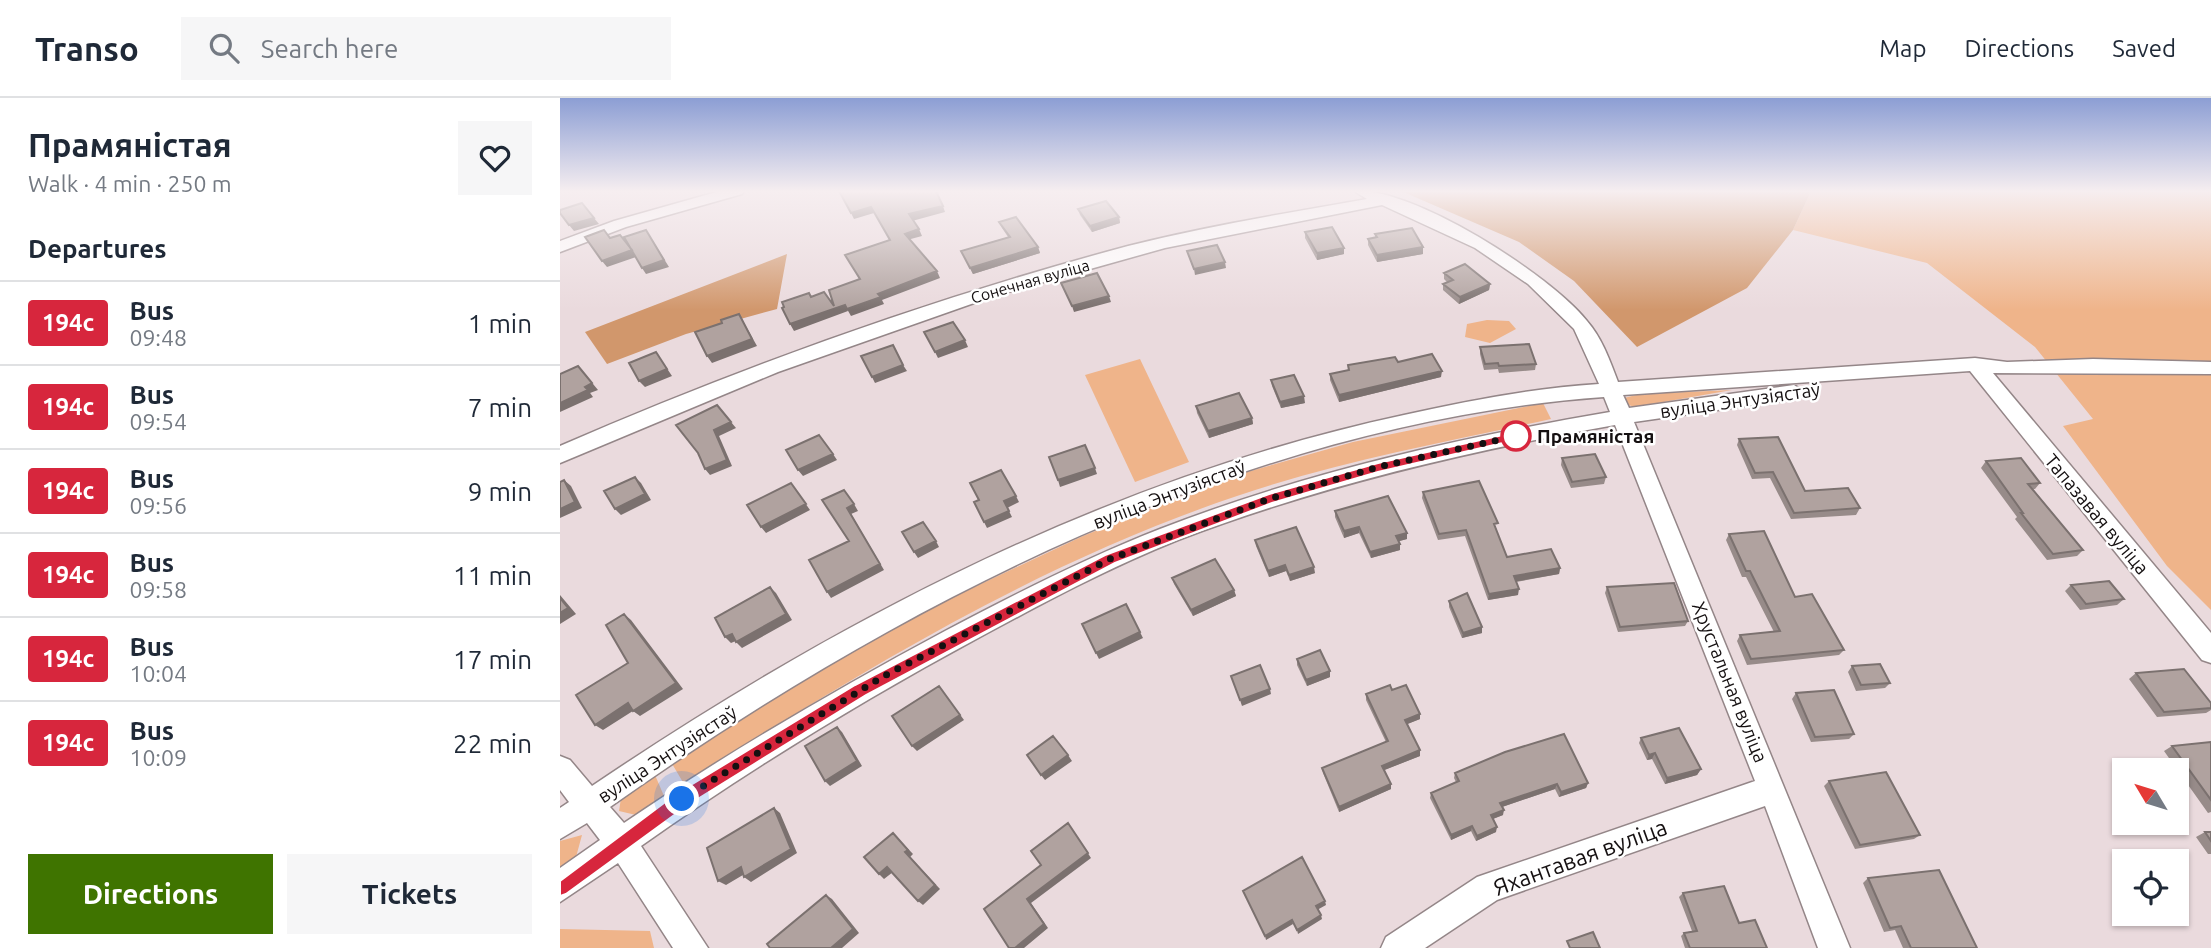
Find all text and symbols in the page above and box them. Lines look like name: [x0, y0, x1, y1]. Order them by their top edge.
search box: [181, 17, 671, 80]
icon: search: [205, 29, 243, 67]
text: Transo: [35, 30, 139, 67]
text: Search here: [261, 34, 398, 63]
text: Map: [1879, 35, 1926, 62]
text: Directions: [1964, 35, 2074, 62]
text: Saved: [2112, 35, 2176, 62]
button: heart: [458, 121, 532, 195]
text: Прамяністая: [28, 126, 232, 163]
text: Walk · 4 min · 250 m: [28, 171, 232, 196]
text: Departures: [28, 234, 166, 263]
street label: Сонечная вуліца: [969, 255, 1091, 307]
text: Bus: [129, 296, 174, 325]
text: 194с: [42, 309, 94, 336]
text: 1 min: [468, 309, 532, 338]
text: 09:48: [129, 325, 187, 350]
street label: вуліца Энтузіястаў: [1659, 378, 1821, 422]
text: Bus: [129, 380, 174, 409]
text: 194с: [42, 393, 94, 420]
text: 7 min: [468, 393, 532, 422]
text: 09:54: [129, 409, 187, 434]
marker: Прамяністая: [1501, 421, 1531, 451]
place label: Прамяністая: [1537, 425, 1654, 447]
street label: Тапазавая вуліца: [2040, 450, 2154, 578]
street label: вуліца Энтузіястаў: [1090, 455, 1248, 533]
text: Bus: [129, 464, 174, 493]
text: 194с: [42, 477, 94, 504]
text: 9 min: [468, 477, 532, 506]
text: 09:56: [129, 493, 187, 518]
text: Bus: [129, 548, 174, 577]
text: 194с: [42, 561, 94, 588]
text: 11 min: [453, 561, 532, 590]
text: 09:58: [129, 577, 187, 602]
street label: Хрустальная вуліца: [1688, 598, 1772, 766]
text: Bus: [129, 632, 174, 661]
text: 194с: [42, 645, 94, 672]
text: 17 min: [453, 645, 532, 674]
text: 10:04: [129, 661, 187, 686]
street label: вуліца Энтузіястаў: [593, 701, 741, 807]
text: Bus: [129, 716, 174, 745]
text: 194с: [42, 729, 94, 756]
text: 22 min: [453, 729, 532, 758]
text: 10:09: [129, 745, 187, 770]
north arrow: [2112, 758, 2189, 835]
map controls: [2112, 758, 2189, 926]
your location: [664, 781, 699, 816]
street label: Яхантавая вуліца: [1490, 814, 1670, 900]
button: locate: [2112, 849, 2189, 926]
button: Directions: [28, 854, 273, 934]
button: Tickets: [287, 854, 532, 934]

